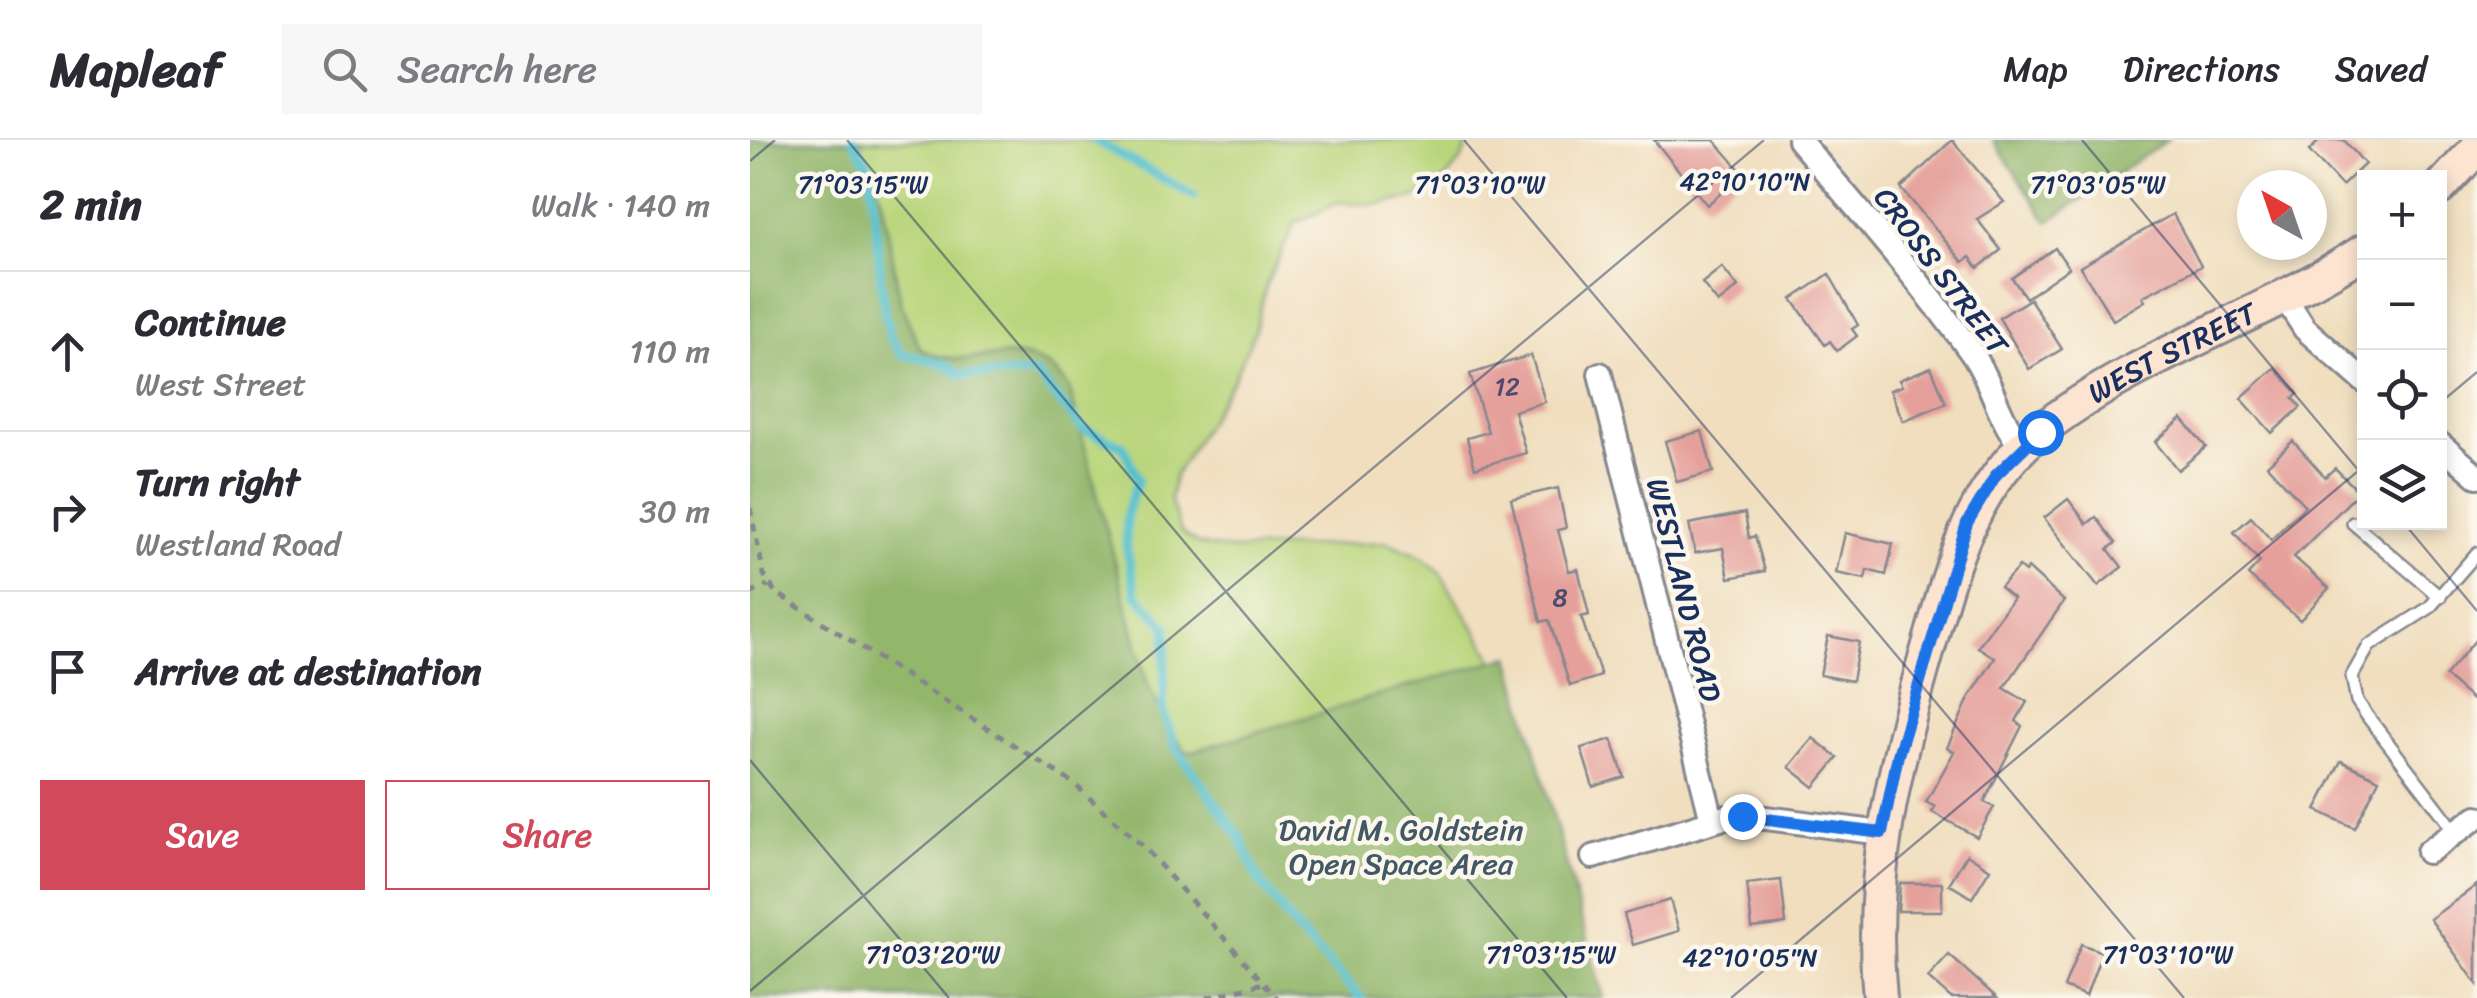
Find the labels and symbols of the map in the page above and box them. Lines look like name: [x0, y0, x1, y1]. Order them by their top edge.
text: 42°10'10"N: [1680, 159, 1811, 204]
text: 71°03'15"W: [798, 162, 929, 207]
text: 71°03'10"W: [1415, 162, 1546, 207]
text: 71°03'05"W: [2030, 162, 2166, 207]
north arrow: [2237, 170, 2327, 260]
street label: CROSS STREET: [1859, 175, 2024, 369]
street label: WEST STREET: [2077, 286, 2268, 419]
house number: 12: [1494, 364, 1520, 409]
route start: [2018, 410, 2064, 456]
street label: WESTLAND ROAD: [1630, 472, 1738, 708]
house number: 8: [1552, 575, 1568, 620]
route end: [1720, 794, 1766, 840]
park label: David M. Goldstein Open Space Area: [1279, 803, 1523, 891]
text: 71°03'20"W: [866, 932, 1001, 977]
text: 71°03'15"W: [1486, 932, 1617, 977]
text: 71°03'10"W: [2103, 932, 2234, 977]
text: 42°10'05"N: [1682, 935, 1818, 980]

